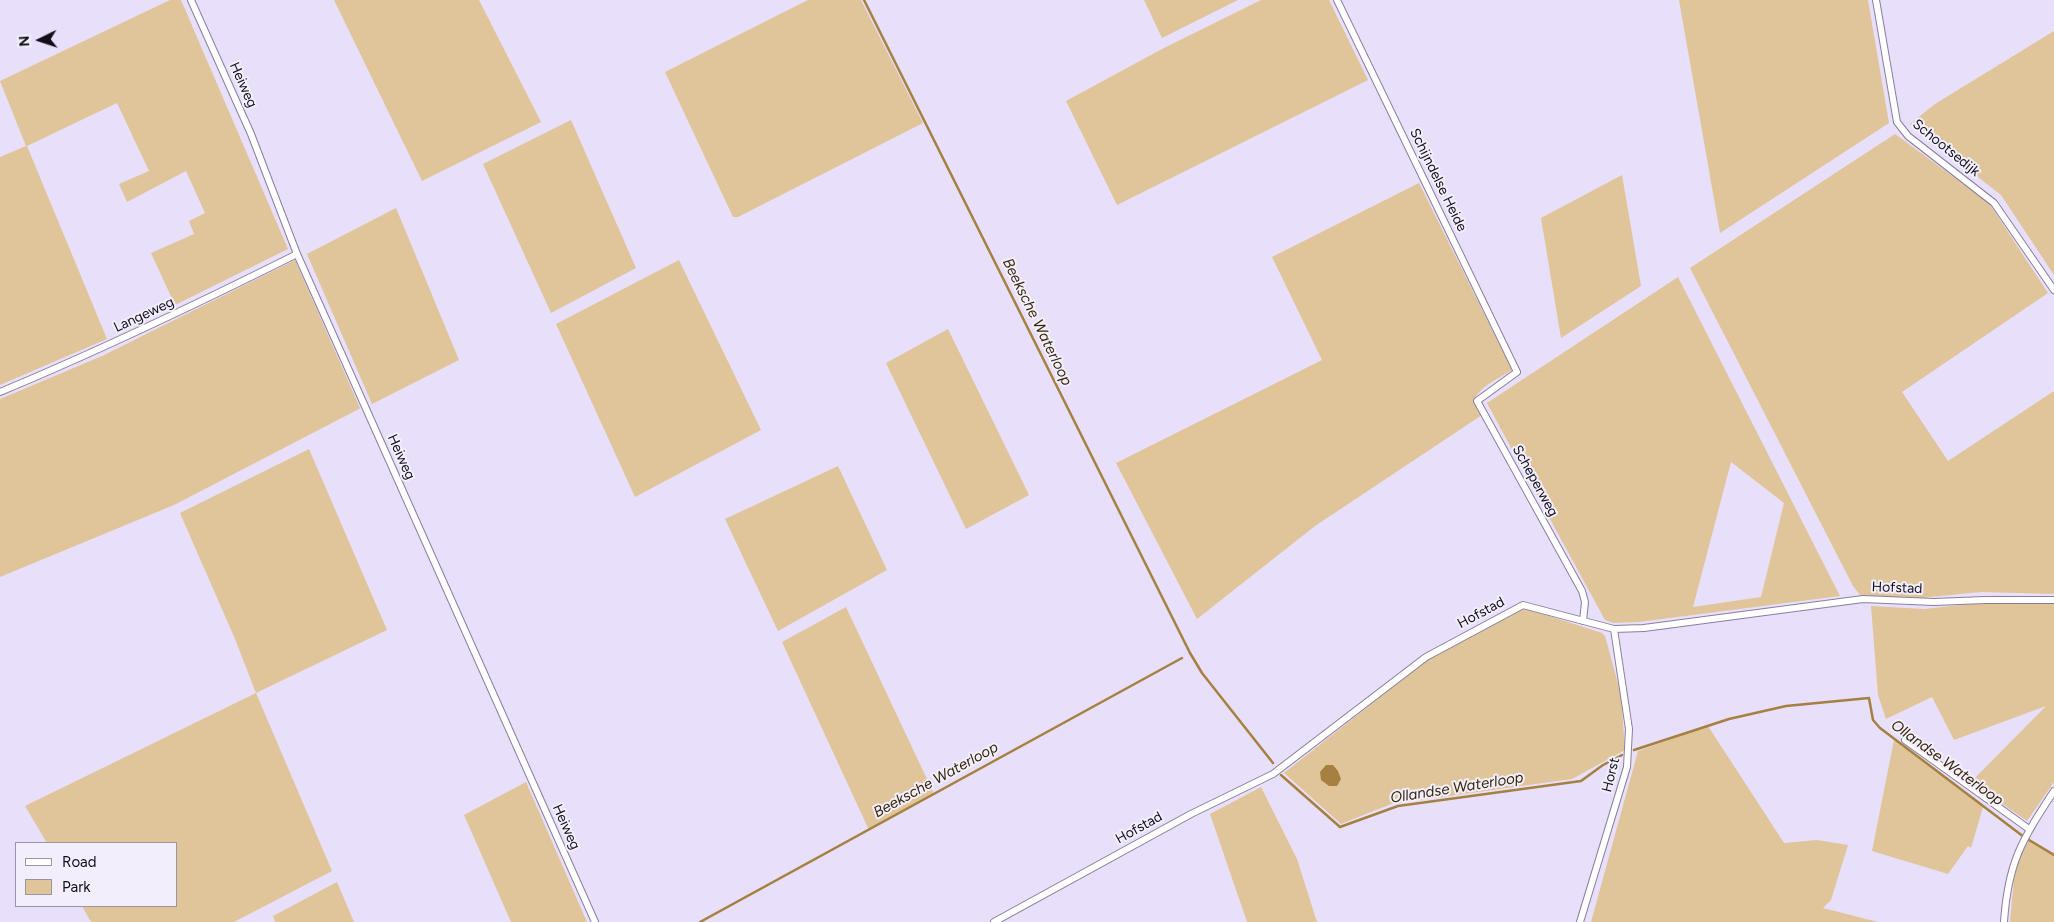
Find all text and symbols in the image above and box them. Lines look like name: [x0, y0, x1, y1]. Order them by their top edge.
north arrow: [15, 15, 65, 65]
text: N: [16, 35, 33, 47]
street label: Heiweg: [226, 60, 260, 110]
street label: Schootsedijk: [1909, 116, 1983, 180]
street label: Schijndelse Heide: [1406, 126, 1470, 234]
water label: Beeksche Waterloop: [998, 255, 1076, 389]
street label: Langeweg: [111, 294, 177, 336]
street label: Heiweg: [384, 432, 418, 482]
street label: Scheperweg: [1509, 442, 1561, 520]
street label: Hofstad: [1871, 579, 1923, 597]
street label: Hofstad: [1455, 594, 1507, 632]
water label: Ollandse Waterloop: [1887, 716, 2007, 810]
water label: Beeksche Waterloop: [871, 738, 1001, 822]
street label: Horst: [1599, 756, 1623, 794]
water label: Ollandse Waterloop: [1389, 769, 1525, 807]
street label: Heiweg: [549, 802, 583, 852]
street label: Hofstad: [1113, 808, 1165, 848]
legend: [15, 842, 178, 907]
text: Road: [62, 853, 97, 871]
text: Park: [62, 878, 91, 896]

